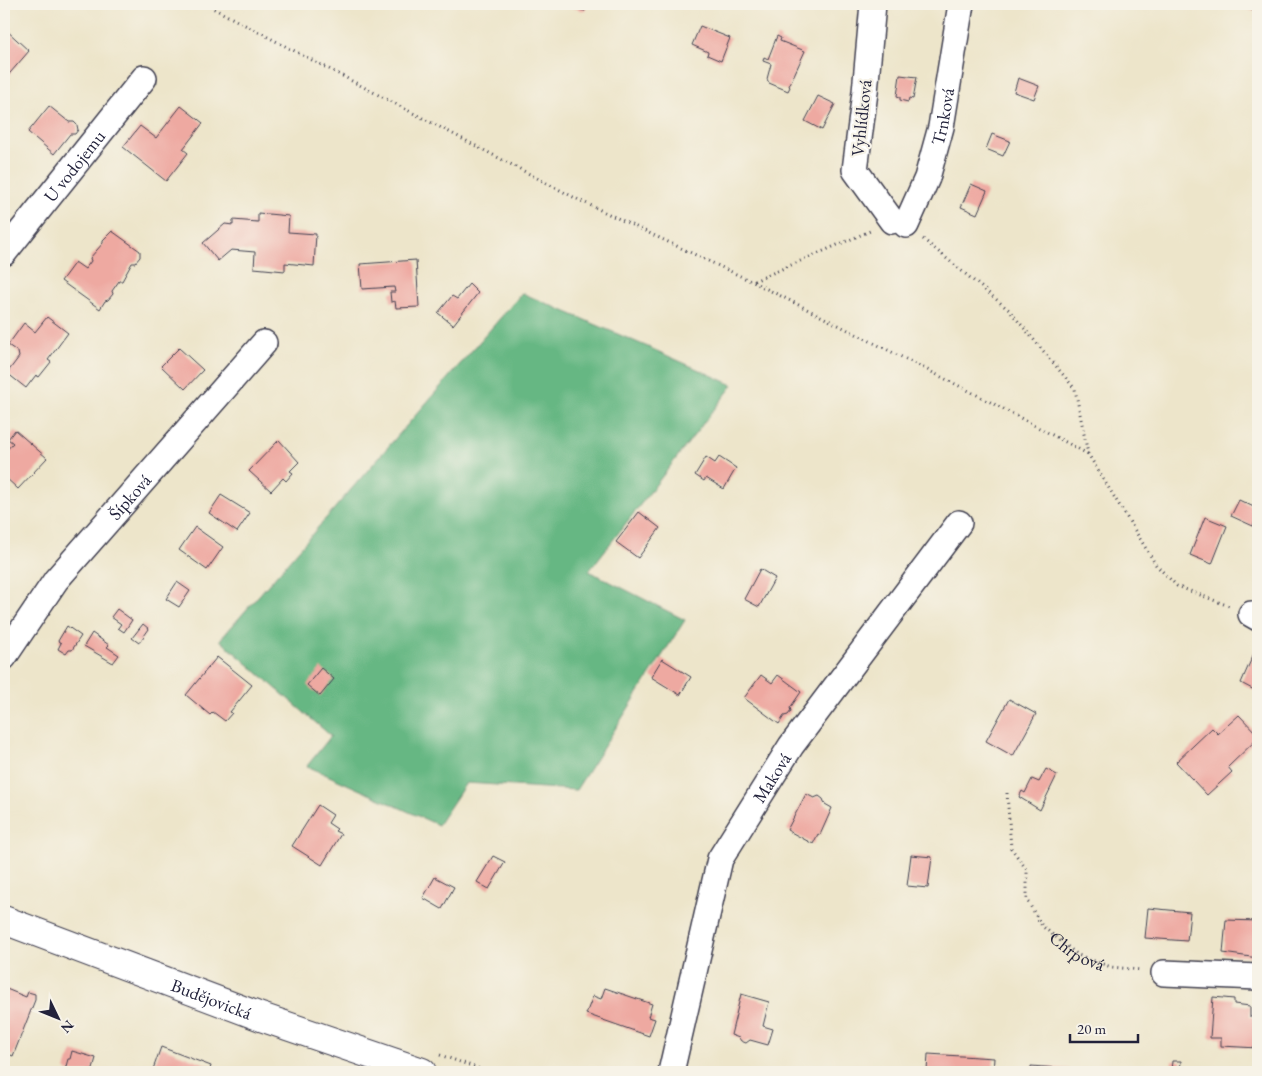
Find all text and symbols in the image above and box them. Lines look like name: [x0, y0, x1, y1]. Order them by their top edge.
street label: Vyhlídková: [846, 78, 877, 158]
street label: Trnková: [925, 85, 959, 148]
street label: U vodojemu: [38, 124, 110, 206]
street label: Šípková: [103, 468, 156, 524]
street label: Maková: [747, 747, 796, 807]
street label: Chrpová: [1045, 925, 1109, 976]
street label: Budějovická: [168, 973, 256, 1024]
north arrow: [32, 994, 82, 1044]
scale bar: [1070, 1011, 1137, 1043]
text: N: [57, 1017, 78, 1038]
text: 20 m: [1077, 1019, 1106, 1038]

